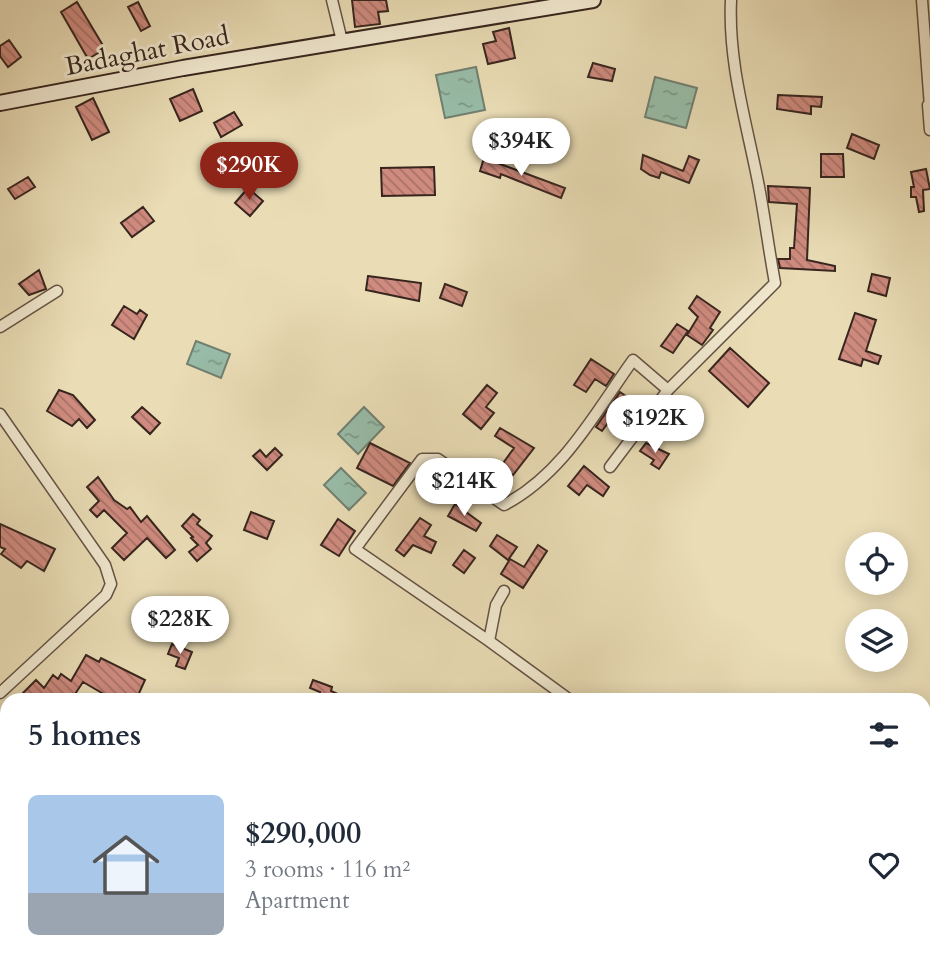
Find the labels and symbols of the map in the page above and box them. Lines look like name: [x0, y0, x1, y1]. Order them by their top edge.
street label: Badaghat Road: [62, 18, 232, 84]
pin: $394K: [472, 118, 570, 178]
pin: $290K: [200, 142, 298, 202]
pin: $192K: [606, 396, 704, 455]
pin: $214K: [415, 458, 513, 518]
pin: $228K: [131, 596, 229, 656]

